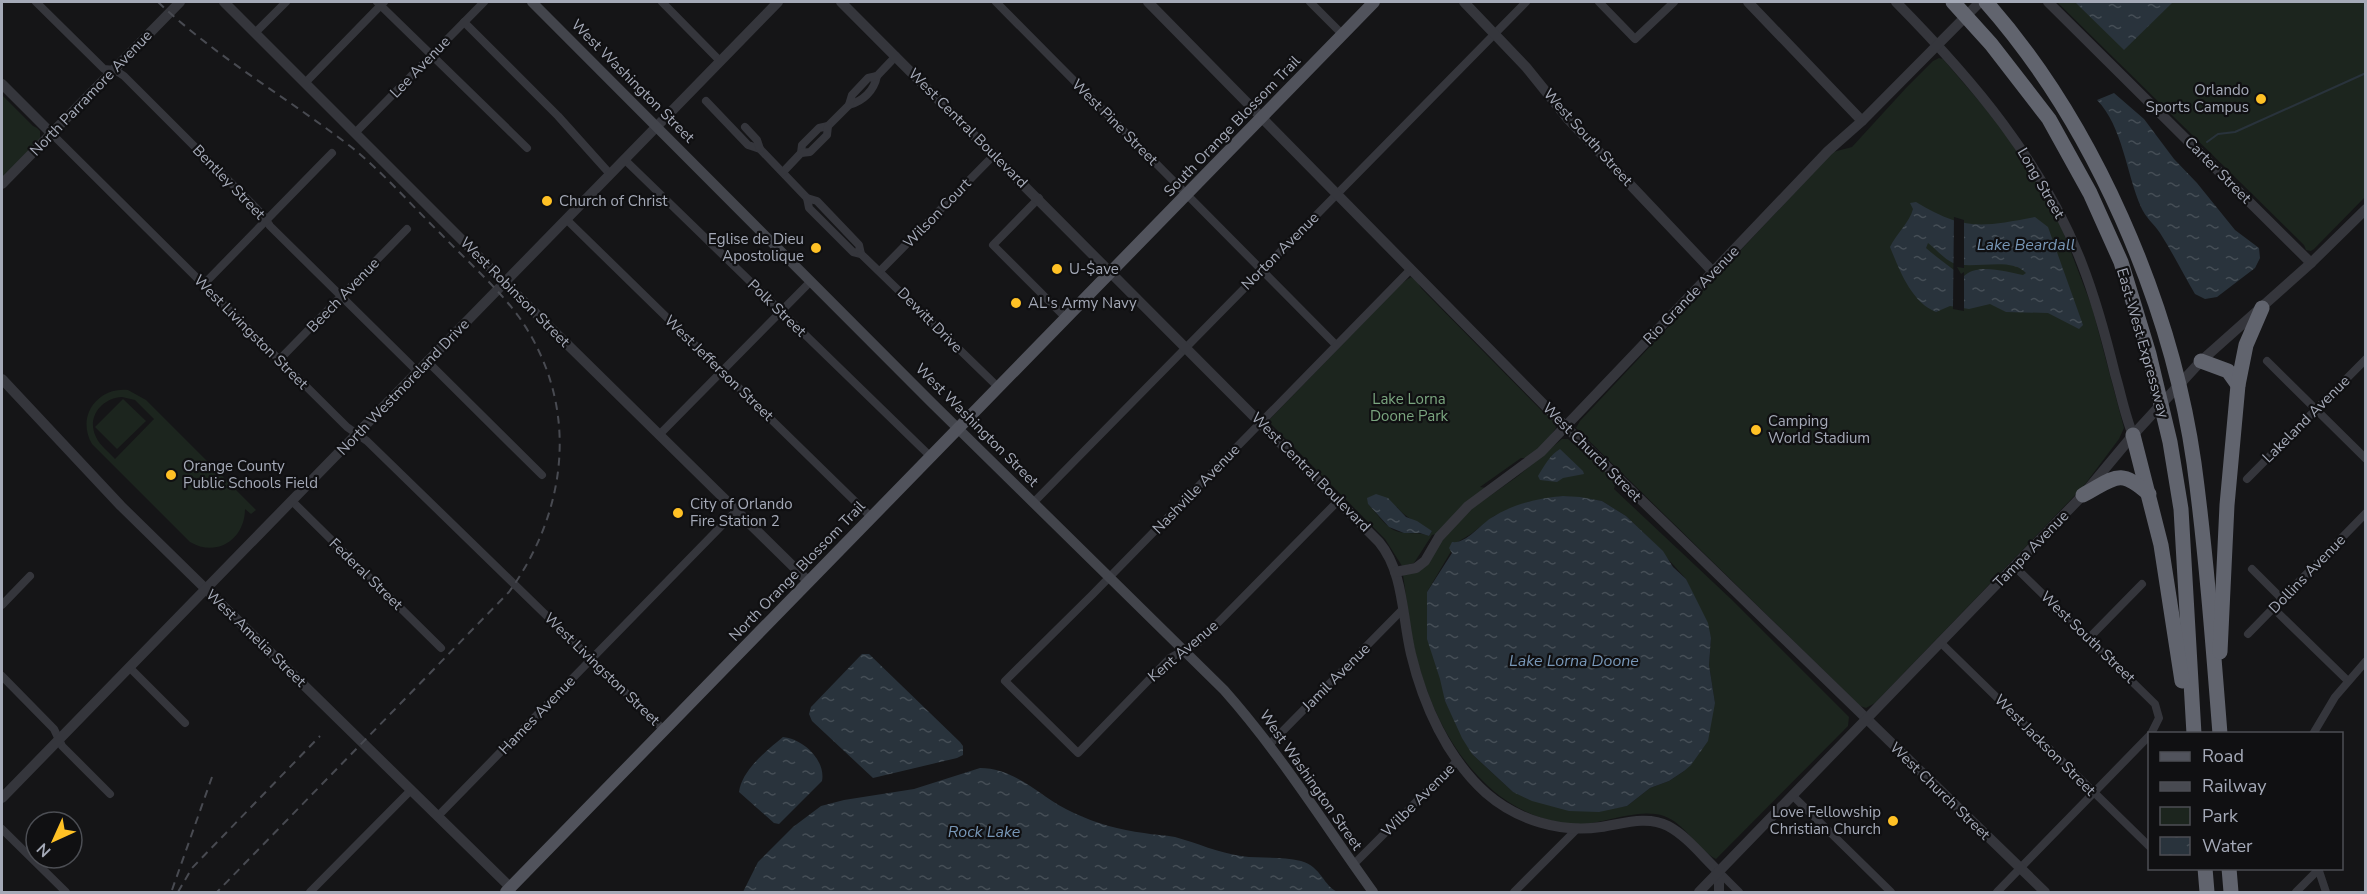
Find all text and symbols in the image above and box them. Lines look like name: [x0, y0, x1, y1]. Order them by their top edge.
street label: West Washington Street: [567, 15, 700, 148]
street label: North Parramore Avenue: [25, 26, 157, 160]
street label: Lee Avenue: [385, 32, 455, 102]
street label: South Orange Blossom Trail: [1159, 51, 1305, 201]
street label: West Central Boulevard: [904, 64, 1032, 192]
street label: West Pine Street: [1068, 75, 1163, 170]
place label: Orlando Sports Campus: [2146, 80, 2249, 117]
street label: West South Street: [1539, 84, 1638, 190]
marker: Orlando Sports Campus: [2254, 92, 2268, 106]
street label: Carter Street: [2180, 132, 2256, 208]
street label: Bentley Street: [188, 140, 270, 224]
street label: Long Street: [2013, 144, 2070, 223]
street label: Wilson Court: [899, 173, 976, 252]
place label: Church of Christ: [559, 191, 668, 211]
marker: Church of Christ: [540, 194, 554, 208]
street label: Norton Avenue: [1237, 208, 1323, 294]
place label: Eglise de Dieu Apostolique: [708, 229, 804, 266]
street label: West Robinson Street: [456, 233, 575, 352]
water label: Lake Beardall: [1977, 234, 2075, 256]
marker: Eglise de Dieu Apostolique: [809, 241, 823, 255]
street label: Rio Grande Avenue: [1639, 241, 1743, 349]
street label: Beech Avenue: [302, 253, 384, 337]
place label: U-$ave: [1069, 259, 1119, 279]
marker: U-$ave: [1050, 262, 1064, 276]
street label: East-West Expressway: [2112, 266, 2174, 421]
street label: West Livingston Street: [189, 270, 313, 394]
street label: Polk Street: [743, 275, 811, 341]
street label: Dewitt Drive: [893, 283, 967, 357]
place label: AL's Army Navy: [1028, 293, 1137, 313]
marker: AL's Army Navy: [1009, 296, 1023, 310]
street label: West Jefferson Street: [660, 311, 778, 426]
street label: North Westmoreland Drive: [332, 314, 474, 460]
street label: West Washington Street: [911, 359, 1044, 492]
street label: Lakeland Avenue: [2258, 371, 2354, 467]
park label: Lake Lorna Doone Park: [1370, 389, 1449, 426]
street label: West Church Street: [1538, 398, 1646, 506]
street label: West Central Boulevard: [1247, 408, 1375, 536]
place label: Camping World Stadium: [1768, 411, 1870, 448]
marker: Camping World Stadium: [1749, 423, 1763, 437]
street label: Nashville Avenue: [1148, 440, 1244, 538]
place label: Orange County Public Schools Field: [183, 456, 318, 493]
marker: Orange County Public Schools Field: [164, 468, 178, 482]
place label: City of Orlando Fire Station 2: [690, 494, 792, 531]
street label: North Orange Blossom Trail: [724, 496, 870, 646]
marker: City of Orlando Fire Station 2: [671, 506, 685, 520]
street label: Tampa Avenue: [1989, 506, 2073, 592]
street label: Dollins Avenue: [2264, 530, 2350, 618]
street label: Federal Street: [325, 534, 408, 615]
street label: West Amelia Street: [201, 585, 311, 692]
street label: West South Street: [2036, 587, 2140, 688]
street label: West Livingston Street: [540, 608, 665, 730]
street label: Kent Avenue: [1144, 616, 1222, 686]
street label: Jamil Avenue: [1297, 639, 1374, 716]
water label: Lake Lorna Doone: [1509, 650, 1639, 672]
street label: Hames Avenue: [494, 671, 580, 759]
street label: West Jackson Street: [1990, 690, 2101, 801]
street label: West Washington Street: [1255, 706, 1367, 855]
legend: [2148, 732, 2343, 870]
street label: West Church Street: [1885, 738, 1995, 845]
text: Road: [2202, 744, 2244, 768]
street label: Wilbe Avenue: [1377, 759, 1459, 841]
text: Railway: [2202, 774, 2267, 798]
place label: Love Fellowship Christian Church: [1770, 802, 1881, 839]
text: Park: [2202, 804, 2239, 828]
north arrow: [24, 810, 84, 870]
marker: Love Fellowship Christian Church: [1886, 814, 1900, 828]
water label: Rock Lake: [948, 821, 1021, 843]
text: Water: [2202, 834, 2253, 858]
text: N: [32, 838, 56, 862]

